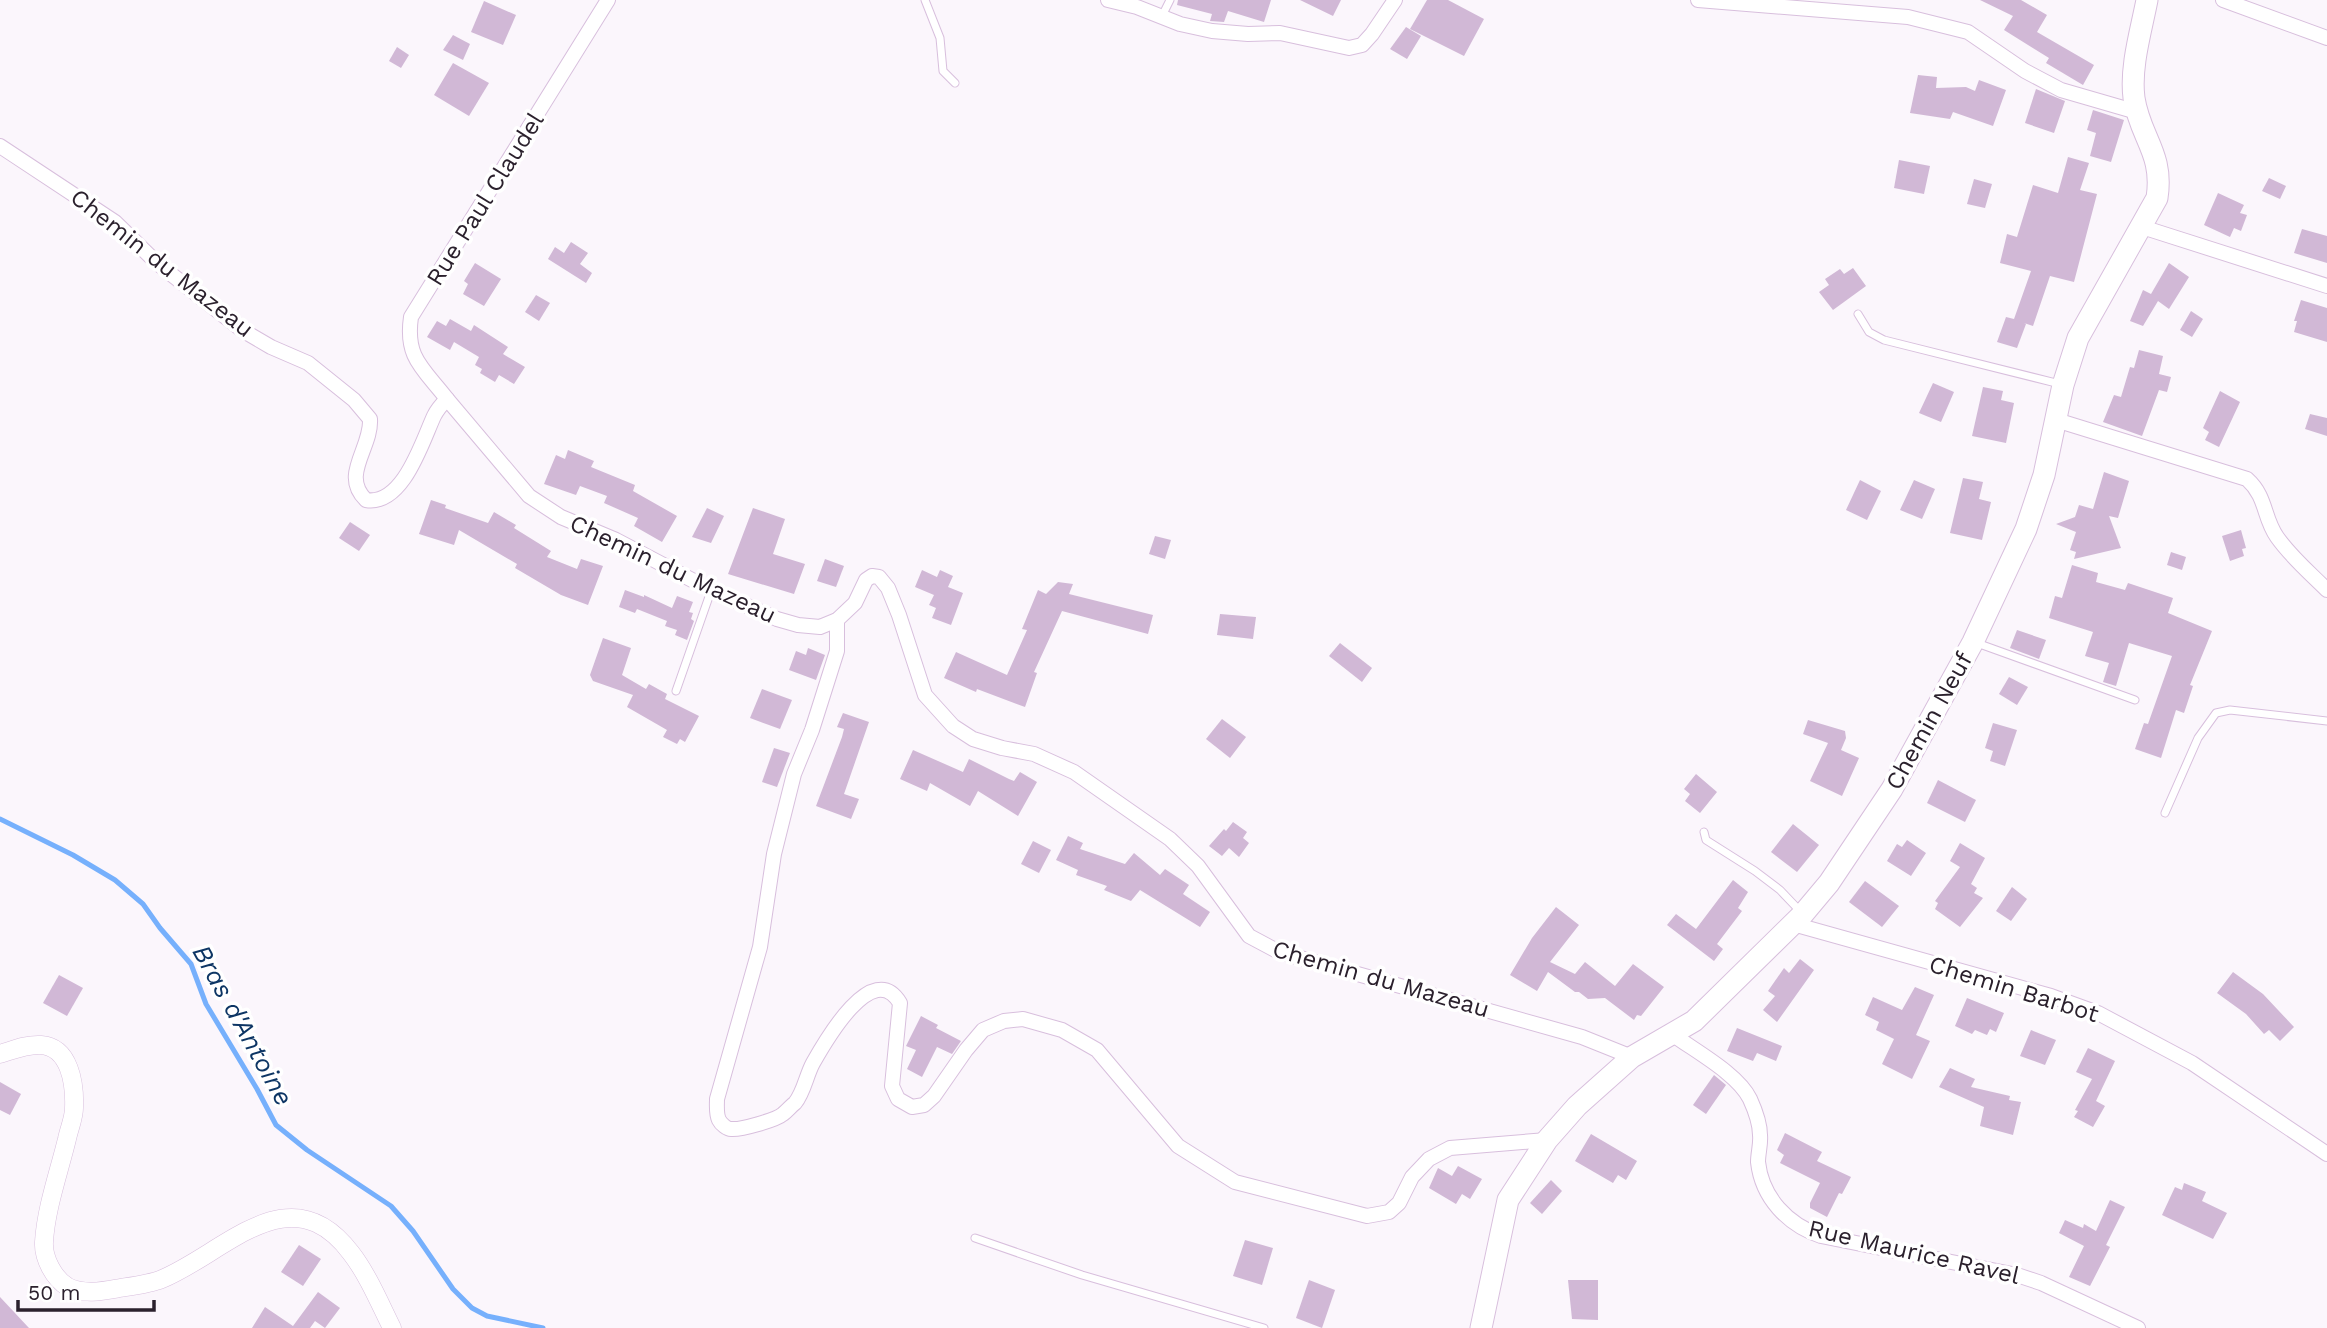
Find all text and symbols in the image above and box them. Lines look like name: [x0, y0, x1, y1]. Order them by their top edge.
street label: Rue Paul Claudel: [420, 107, 550, 291]
street label: Chemin du Mazeau: [65, 183, 259, 343]
street label: Chemin du Mazeau: [565, 509, 781, 629]
street label: Chemin Neuf: [1880, 647, 1979, 795]
street label: Chemin du Mazeau: [1269, 935, 1493, 1023]
water label: Bras d'Antoine: [186, 939, 300, 1111]
street label: Chemin Barbot: [1926, 950, 2102, 1028]
street label: Rue Maurice Ravel: [1806, 1214, 2023, 1290]
scale bar: [18, 1268, 154, 1312]
text: 50 m: [28, 1280, 80, 1305]

